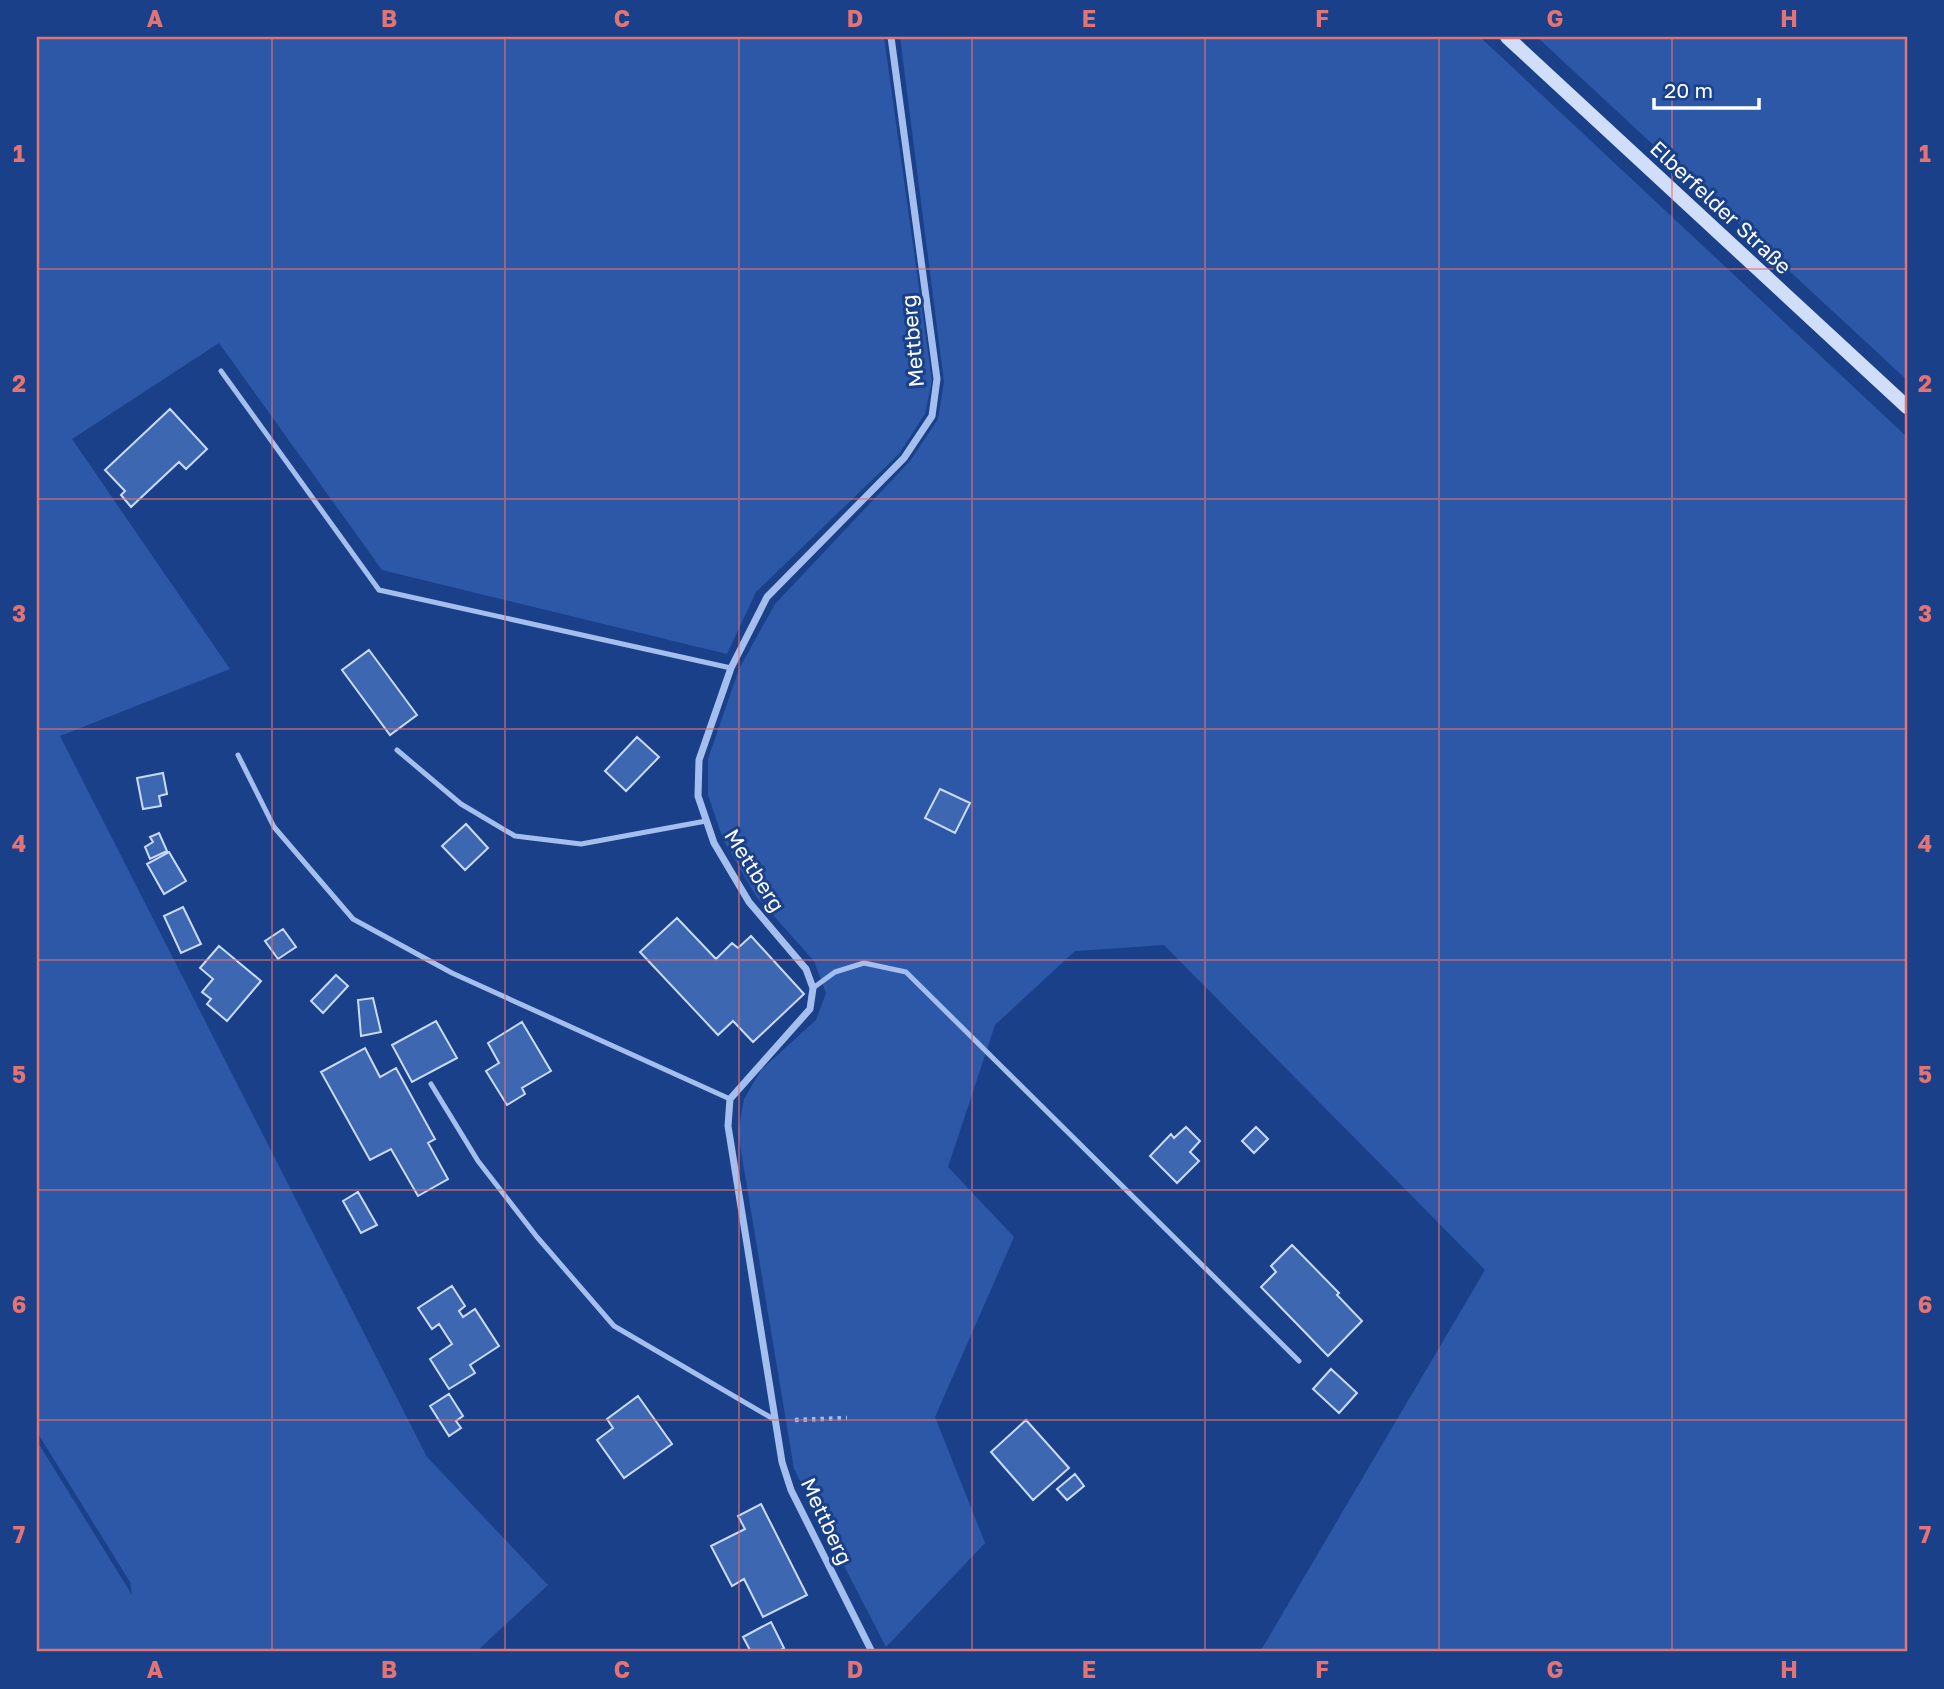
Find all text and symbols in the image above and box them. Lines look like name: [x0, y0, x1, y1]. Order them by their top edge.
text: A: [147, 4, 164, 32]
text: B: [381, 4, 397, 32]
text: C: [614, 4, 630, 32]
text: D: [847, 4, 863, 32]
text: E: [1082, 4, 1096, 32]
text: F: [1315, 4, 1329, 32]
text: G: [1547, 4, 1563, 32]
text: H: [1780, 4, 1798, 32]
scale bar: [1654, 66, 1758, 110]
text: 20 m: [1664, 77, 1713, 103]
street label: Elberfelder Straße: [1645, 135, 1797, 279]
text: 1: [13, 139, 25, 167]
text: 1: [1919, 139, 1931, 167]
street label: Mettberg: [895, 294, 929, 388]
text: 2: [12, 369, 26, 397]
text: 2: [1918, 369, 1932, 397]
text: 3: [12, 599, 26, 627]
text: 3: [1918, 599, 1932, 627]
street label: Mettberg: [719, 824, 791, 916]
text: 4: [12, 829, 26, 857]
text: 4: [1918, 829, 1932, 857]
text: 5: [12, 1060, 26, 1088]
text: 5: [1918, 1060, 1932, 1088]
text: 6: [12, 1290, 26, 1318]
text: 6: [1918, 1290, 1932, 1318]
street label: Mettberg: [796, 1473, 858, 1569]
text: 7: [13, 1520, 25, 1548]
text: 7: [1919, 1520, 1931, 1548]
text: A: [147, 1655, 164, 1683]
text: B: [381, 1655, 397, 1683]
text: C: [614, 1655, 630, 1683]
text: D: [847, 1655, 863, 1683]
text: E: [1082, 1655, 1096, 1683]
text: F: [1315, 1655, 1329, 1683]
text: G: [1547, 1655, 1563, 1683]
text: H: [1780, 1655, 1798, 1683]

